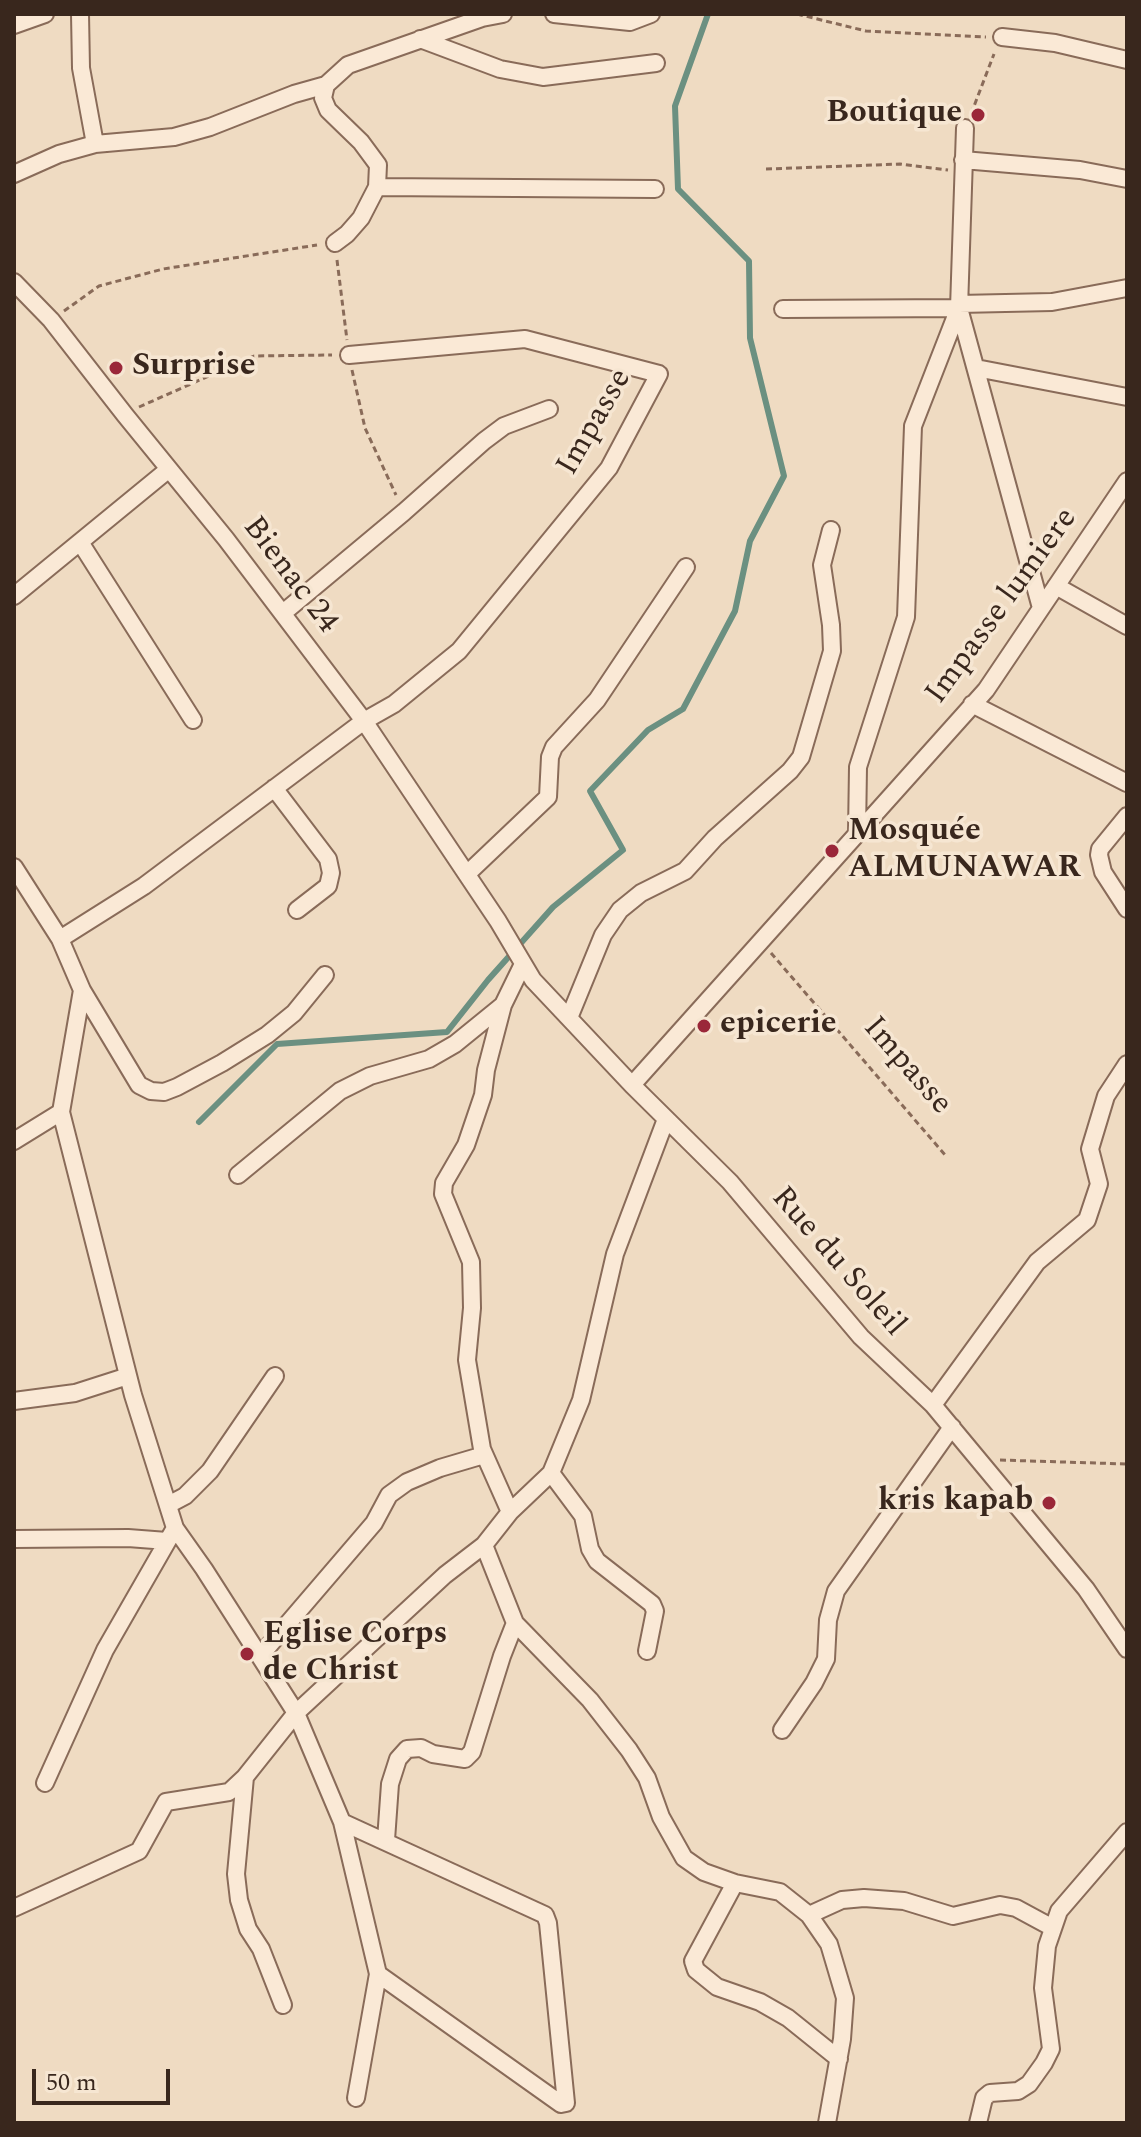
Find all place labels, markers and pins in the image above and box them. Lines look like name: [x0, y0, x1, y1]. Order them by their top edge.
place label: Boutique: [826, 96, 962, 134]
marker: Boutique: [969, 106, 987, 124]
place label: Surprise: [132, 349, 256, 387]
marker: Surprise: [107, 359, 125, 377]
place label: Mosquée ALMUNAWAR: [848, 814, 1081, 889]
marker: Mosquée ALMUNAWAR: [823, 842, 841, 860]
place label: epicerie: [720, 1007, 837, 1045]
marker: epicerie: [695, 1017, 713, 1035]
place label: kris kapab: [878, 1484, 1033, 1522]
marker: kris kapab: [1040, 1494, 1058, 1512]
place label: Eglise Corps de Christ: [263, 1617, 447, 1692]
marker: Eglise Corps de Christ: [238, 1645, 256, 1663]

